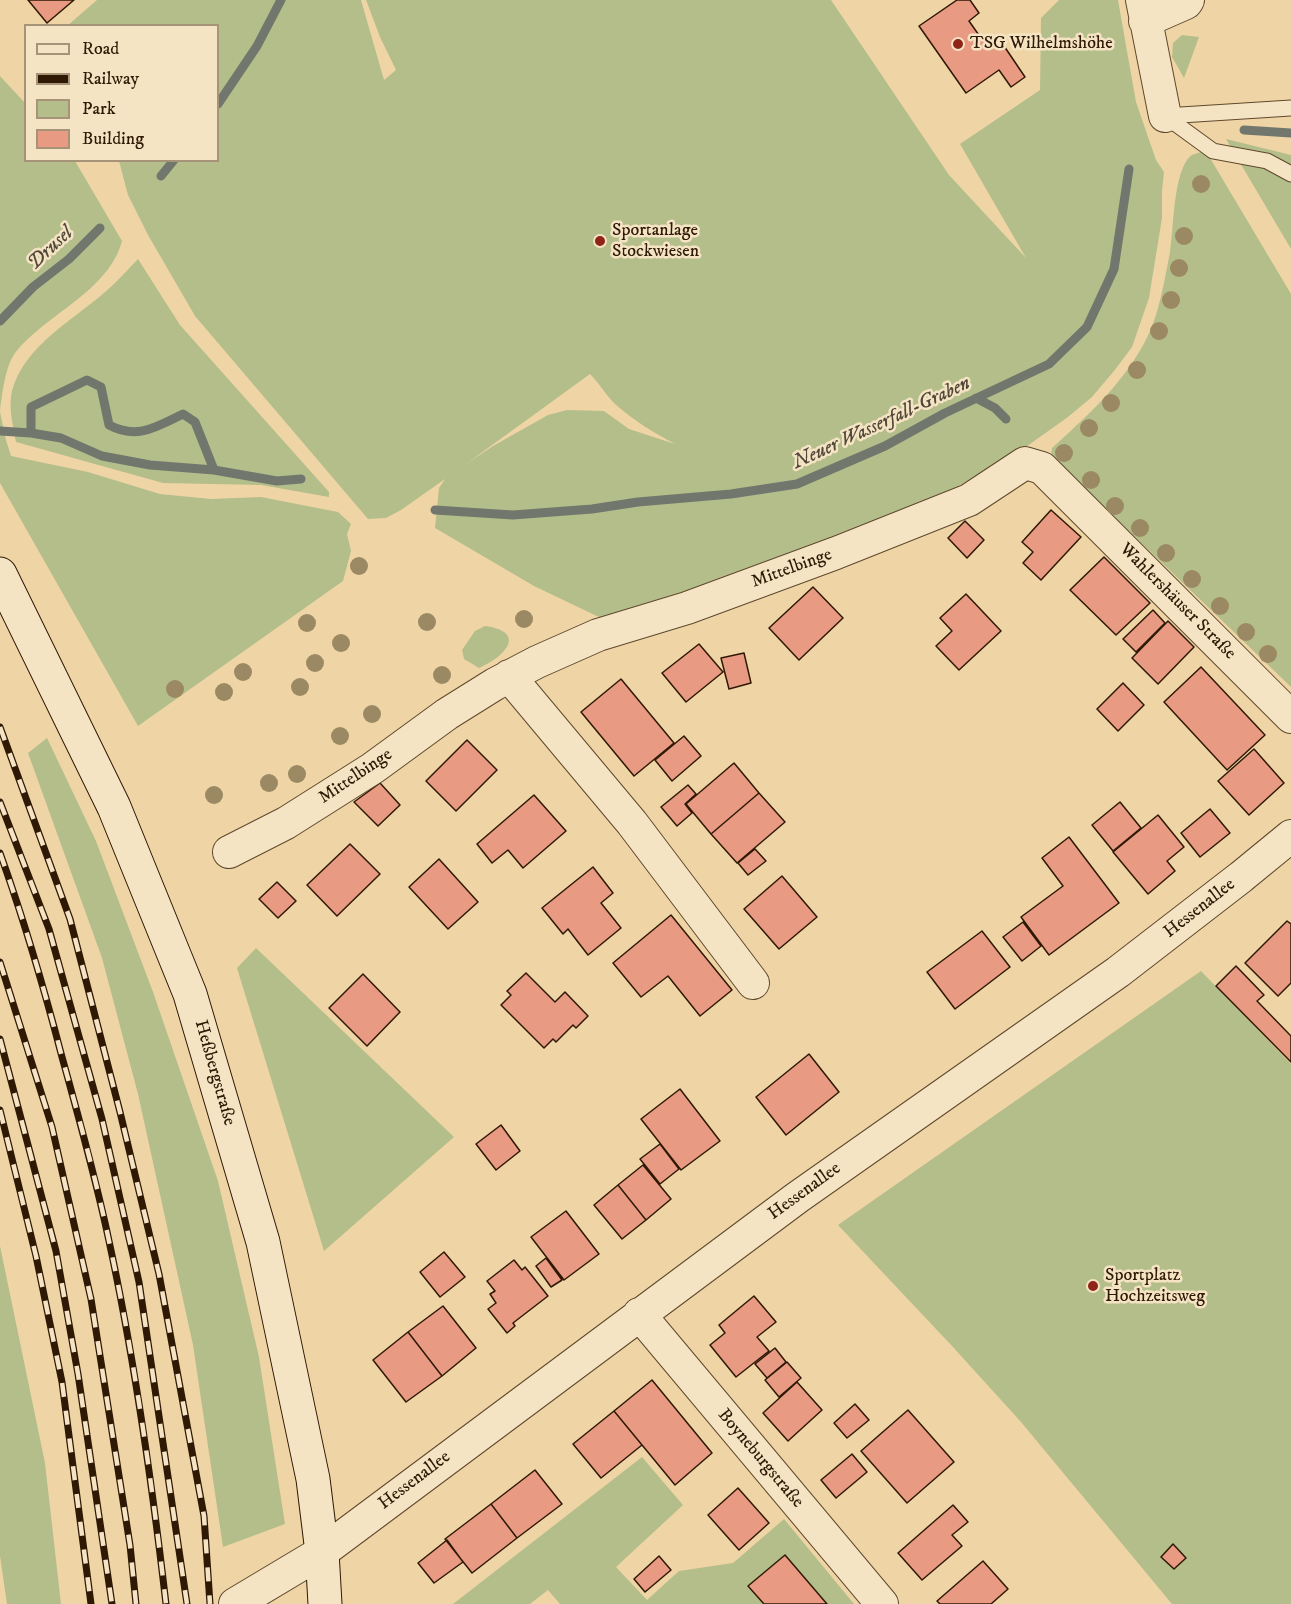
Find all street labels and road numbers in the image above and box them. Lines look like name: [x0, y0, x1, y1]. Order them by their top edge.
street label: Wahlershäuser Straße: [1114, 539, 1240, 665]
street label: Mittelbinge: [749, 544, 835, 594]
street label: Mittelbinge: [315, 745, 397, 809]
street label: Hessenallee: [1160, 874, 1240, 944]
street label: Heßbergstraße: [189, 1018, 239, 1128]
street label: Hessenallee: [764, 1158, 846, 1226]
street label: Boyneburgstraße: [712, 1405, 808, 1513]
street label: Hessenallee: [375, 1447, 455, 1515]

